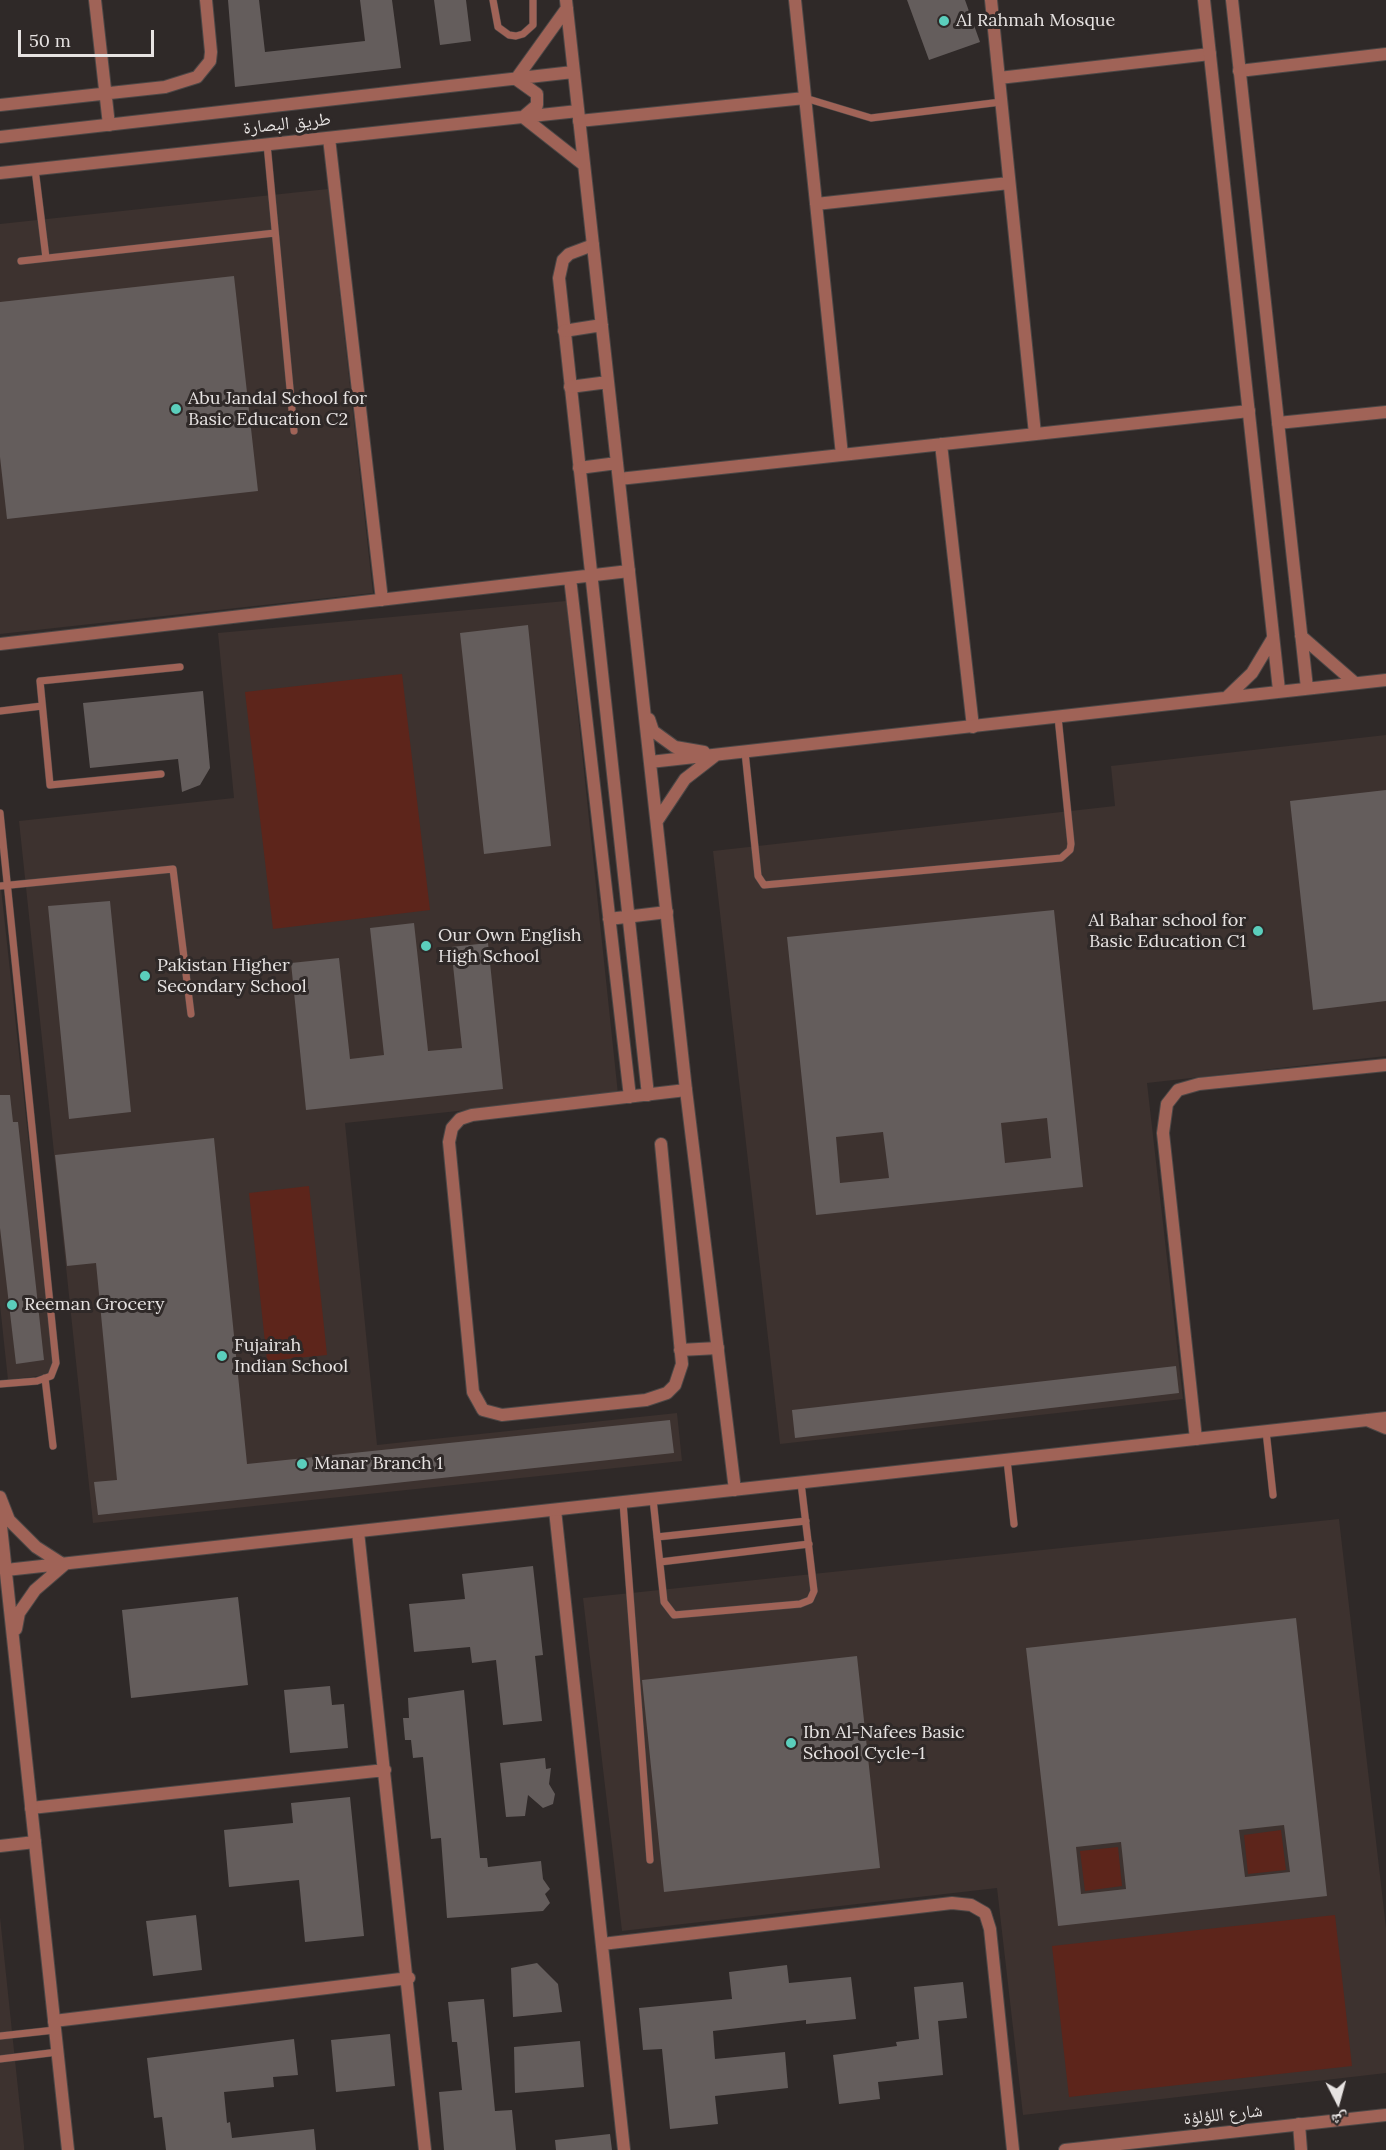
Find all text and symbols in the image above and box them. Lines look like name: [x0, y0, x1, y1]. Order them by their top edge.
place label: Al Rahmah Mosque: [956, 10, 1115, 32]
marker: Al Rahmah Mosque: [937, 14, 951, 28]
scale bar: [21, 18, 158, 56]
text: 50 m: [29, 29, 71, 52]
street label: طريق البصارة: [242, 109, 332, 139]
place label: Abu Jandal School for Basic Education C2: [188, 388, 367, 430]
marker: Abu Jandal School for Basic Education C2: [169, 402, 183, 416]
place label: Al Bahar school for Basic Education C1: [1088, 910, 1246, 952]
marker: Al Bahar school for Basic Education C1: [1251, 924, 1265, 938]
place label: Our Own English High School: [438, 925, 582, 968]
marker: Our Own English High School: [419, 939, 433, 953]
place label: Pakistan Higher Secondary School: [157, 955, 307, 998]
marker: Pakistan Higher Secondary School: [138, 969, 152, 983]
place label: Reeman Grocery: [24, 1294, 164, 1316]
marker: Reeman Grocery: [5, 1298, 19, 1312]
place label: Fujairah Indian School: [234, 1335, 348, 1378]
marker: Fujairah Indian School: [215, 1349, 229, 1363]
place label: Manar Branch 1: [314, 1453, 443, 1475]
marker: Manar Branch 1: [295, 1457, 309, 1471]
place label: Ibn Al-Nafees Basic School Cycle-1: [803, 1722, 965, 1764]
marker: Ibn Al-Nafees Basic School Cycle-1: [784, 1736, 798, 1750]
north arrow: [1308, 2072, 1368, 2132]
street label: شارع اللؤلؤة: [1182, 2100, 1264, 2130]
text: ش: [1330, 2109, 1349, 2131]

